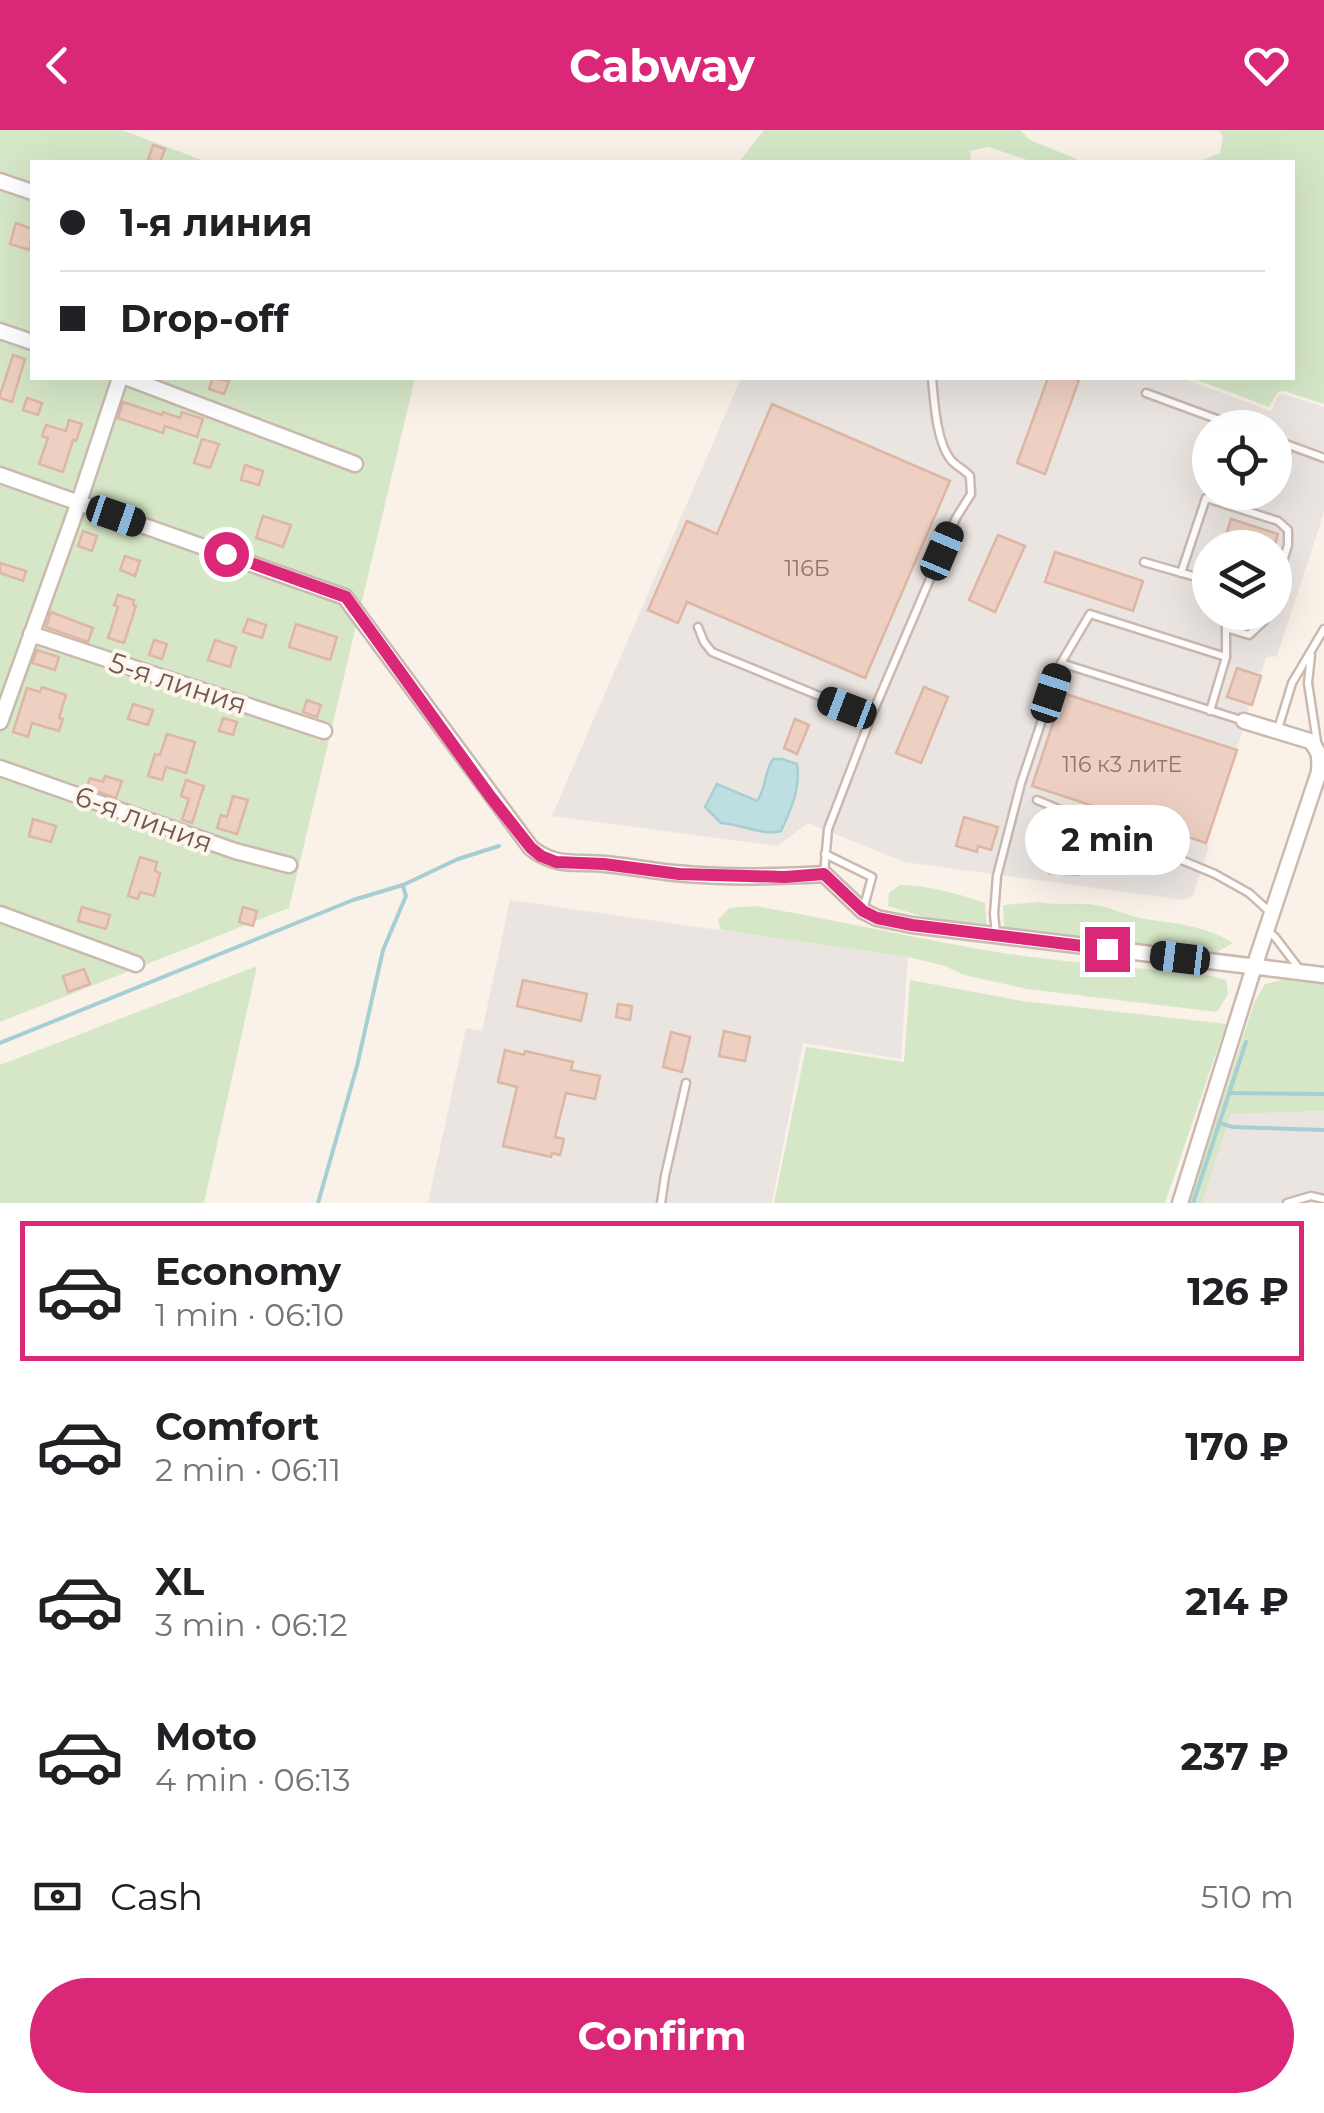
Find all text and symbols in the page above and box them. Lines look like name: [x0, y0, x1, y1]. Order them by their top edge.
icon: back: [30, 38, 85, 93]
text: Cabway: [569, 38, 755, 93]
icon: heart: [1239, 38, 1294, 93]
text: 1-я линия: [120, 199, 313, 246]
text: Drop-off: [120, 295, 289, 342]
map controls: [1192, 410, 1292, 630]
button: locate: [1192, 410, 1292, 510]
car: [83, 492, 149, 540]
car: [916, 518, 968, 584]
button: layers: [1192, 530, 1292, 630]
route start: [204, 532, 249, 577]
house number: 116Б: [784, 555, 830, 582]
street label: 5-я линия: [105, 645, 251, 721]
car: [1027, 660, 1075, 726]
car: [814, 683, 880, 733]
house number: 116 к3 литЕ: [1062, 751, 1182, 778]
street label: 6-я линия: [71, 778, 217, 860]
callout: 2 min: [1024, 804, 1190, 874]
text: 2 min: [1061, 820, 1154, 859]
route end: [1085, 927, 1130, 972]
car: [1148, 939, 1212, 977]
icon: car: [35, 1246, 125, 1336]
text: Economy: [155, 1248, 341, 1295]
text: 126 ₽: [1187, 1268, 1289, 1315]
text: 1 min · 06:10: [155, 1295, 344, 1334]
icon: car: [35, 1401, 125, 1491]
text: Comfort: [155, 1403, 319, 1450]
text: 170 ₽: [1185, 1423, 1289, 1470]
text: 2 min · 06:11: [155, 1450, 341, 1489]
icon: car: [35, 1556, 125, 1646]
text: XL: [155, 1558, 204, 1605]
text: 214 ₽: [1185, 1578, 1289, 1625]
text: 3 min · 06:12: [155, 1605, 348, 1644]
icon: car: [35, 1711, 125, 1801]
text: Moto: [155, 1713, 257, 1760]
text: 237 ₽: [1181, 1733, 1289, 1780]
text: 4 min · 06:13: [155, 1760, 351, 1799]
icon: cash: [30, 1869, 85, 1924]
text: Cash: [110, 1873, 203, 1920]
text: 510 m: [1201, 1877, 1294, 1916]
button: Confirm: [30, 1978, 1294, 2093]

